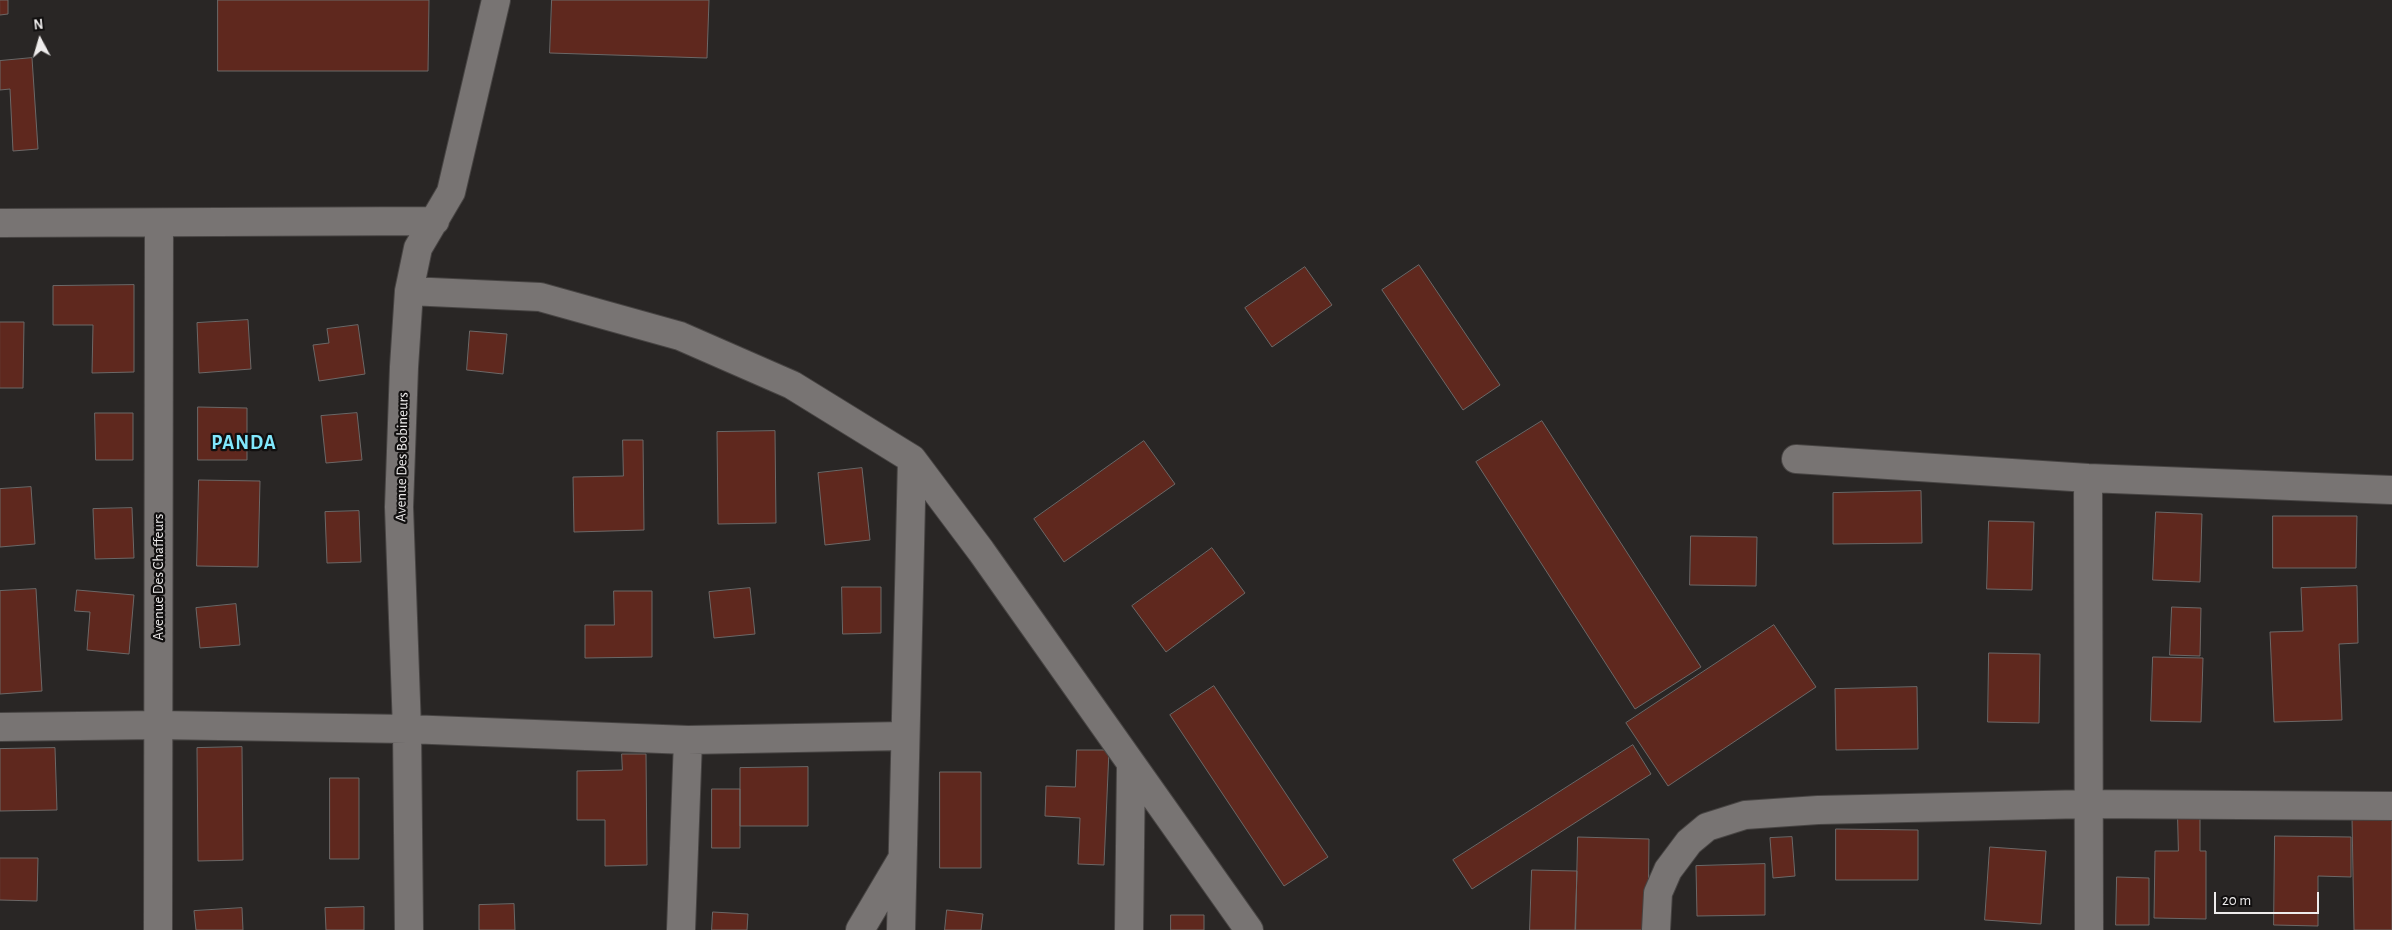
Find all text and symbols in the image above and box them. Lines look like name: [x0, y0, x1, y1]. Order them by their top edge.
north arrow: [15, 15, 65, 65]
text: N: [33, 18, 44, 33]
street label: Avenue Des Bobineurs: [392, 392, 412, 522]
district label: PANDA: [211, 431, 277, 455]
street label: Avenue Des Chaffeurs: [149, 514, 167, 640]
scale bar: [2217, 882, 2322, 914]
text: 20 m: [2222, 893, 2251, 908]

